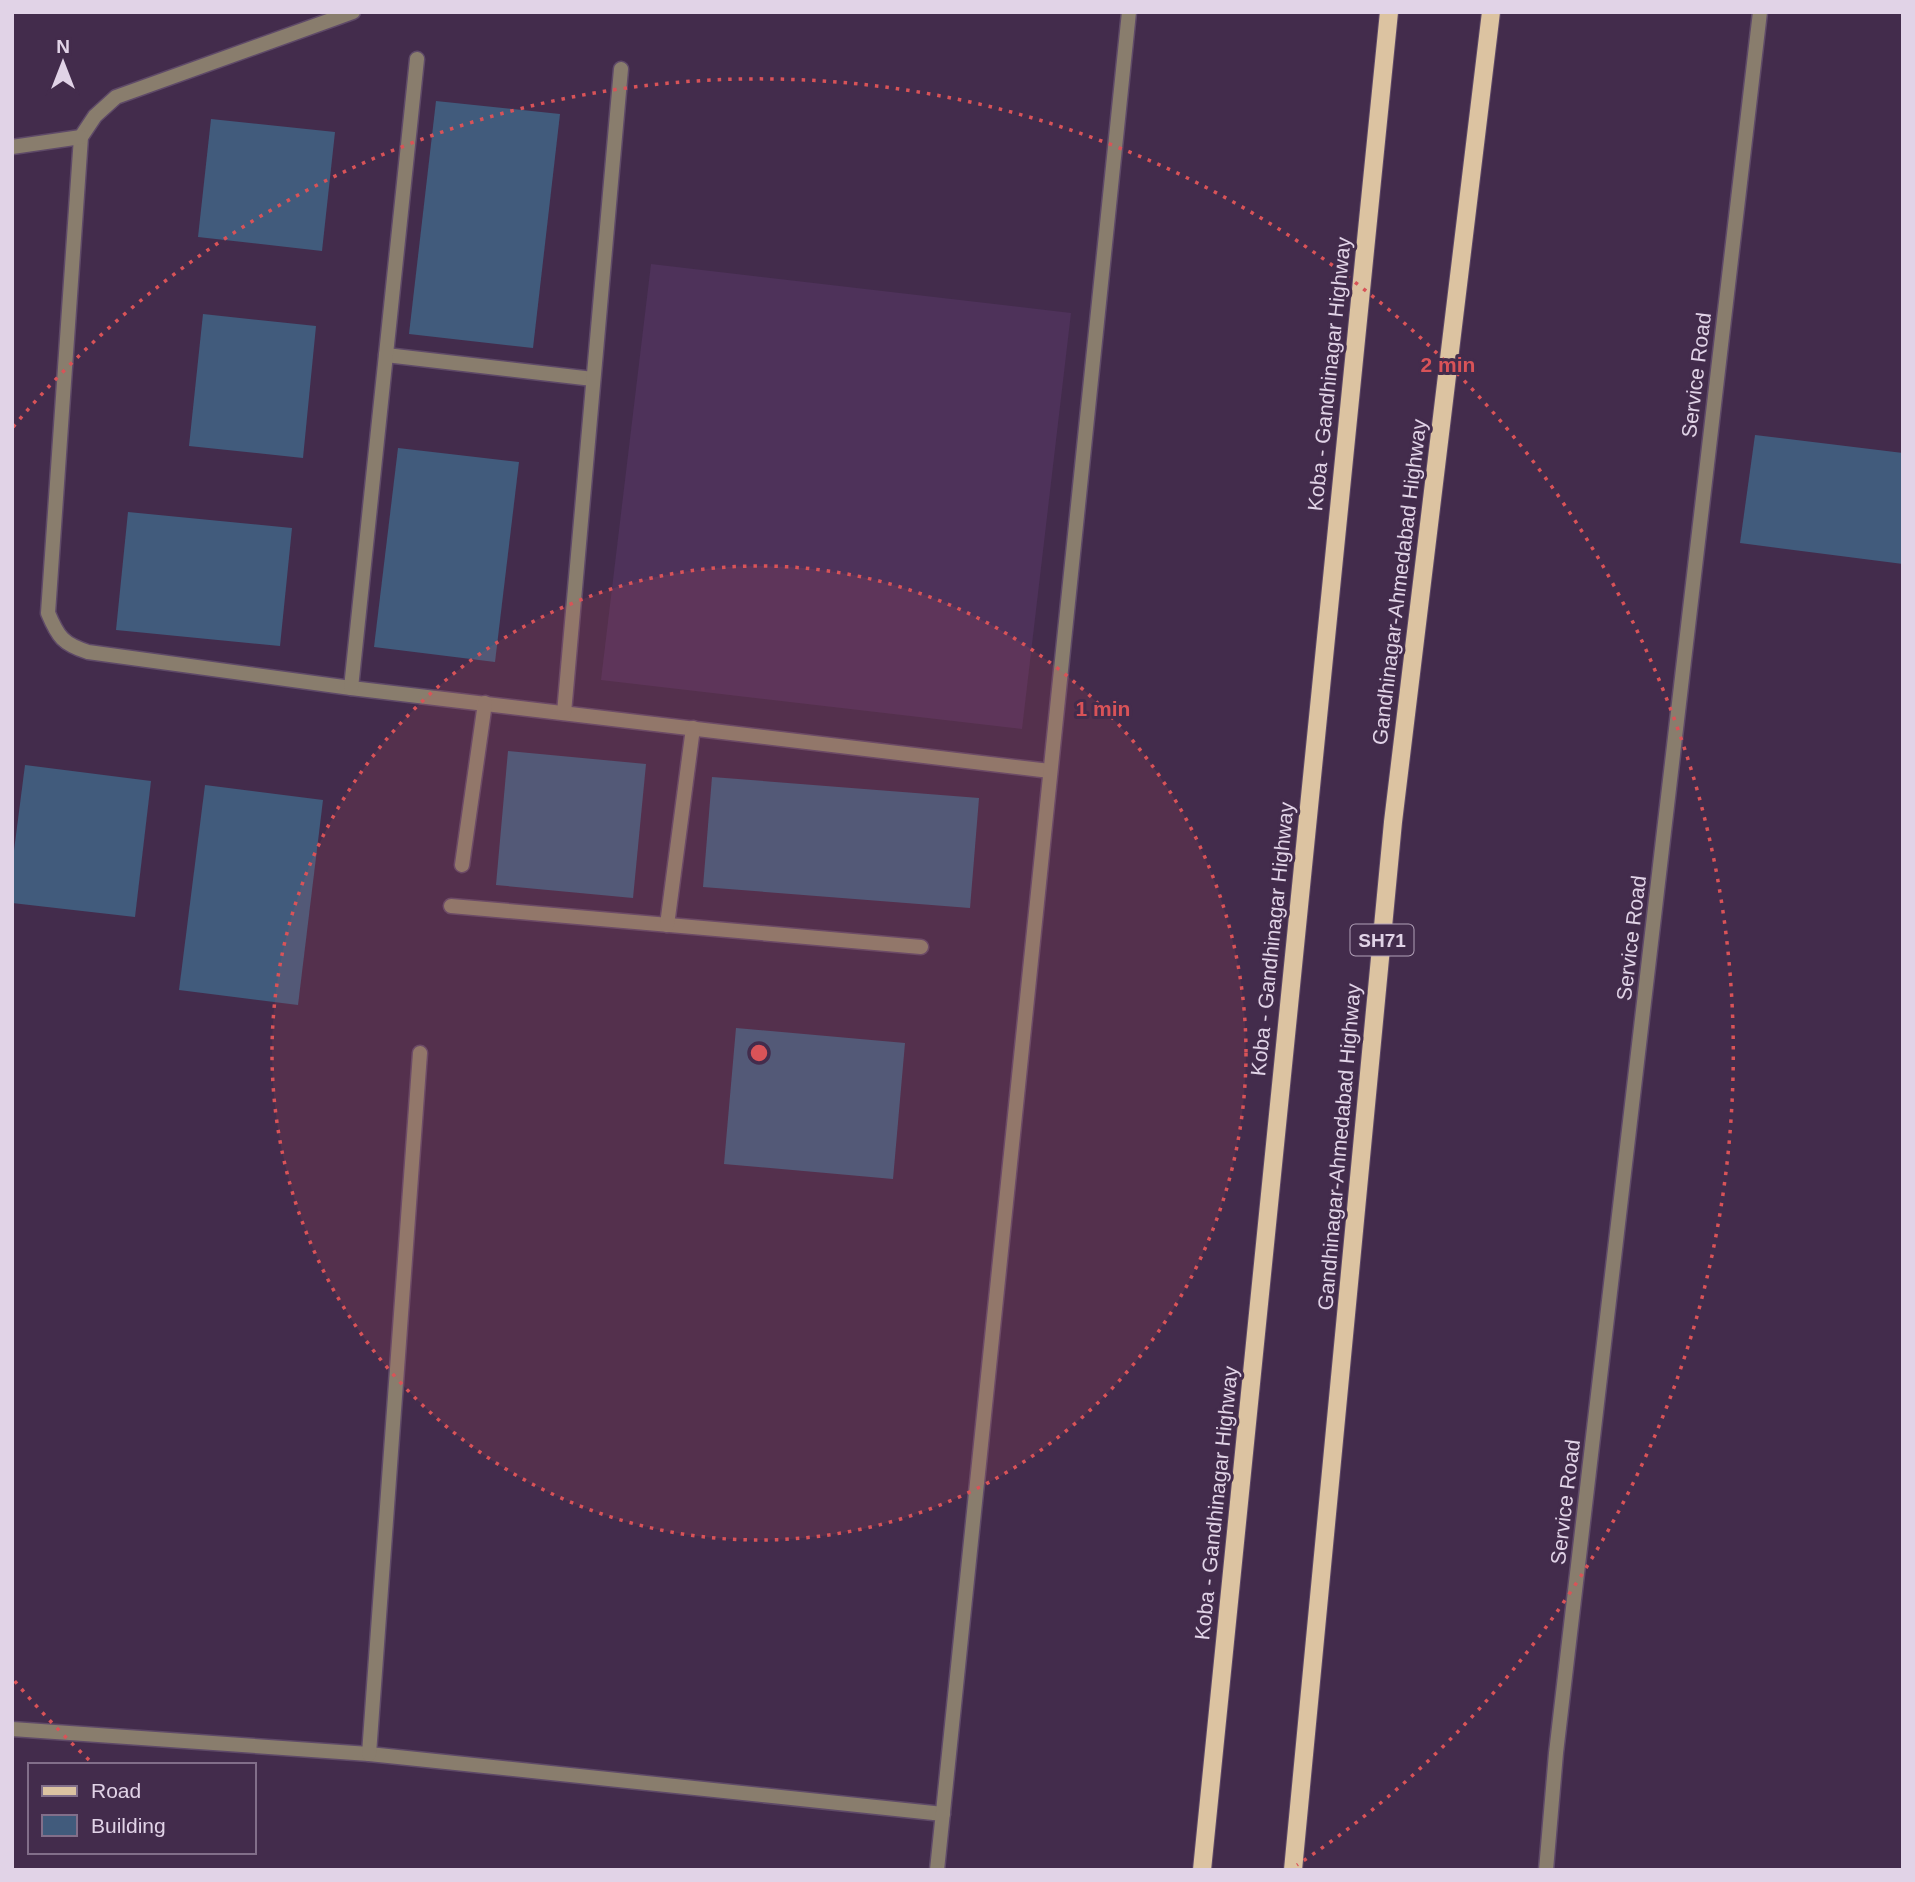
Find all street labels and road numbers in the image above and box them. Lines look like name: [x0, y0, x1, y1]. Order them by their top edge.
street label: Koba - Gandhinagar Highway: [1303, 235, 1355, 512]
street label: Service Road: [1677, 311, 1715, 439]
street label: Gandhinagar-Ahmedabad Highway: [1368, 417, 1430, 746]
street label: Koba - Gandhinagar Highway: [1246, 800, 1298, 1077]
street label: Service Road: [1612, 874, 1650, 1002]
road number: SH71: [1350, 924, 1414, 956]
street label: Gandhinagar-Ahmedabad Highway: [1313, 982, 1365, 1311]
street label: Koba - Gandhinagar Highway: [1190, 1364, 1242, 1641]
street label: Service Road: [1546, 1438, 1584, 1566]

